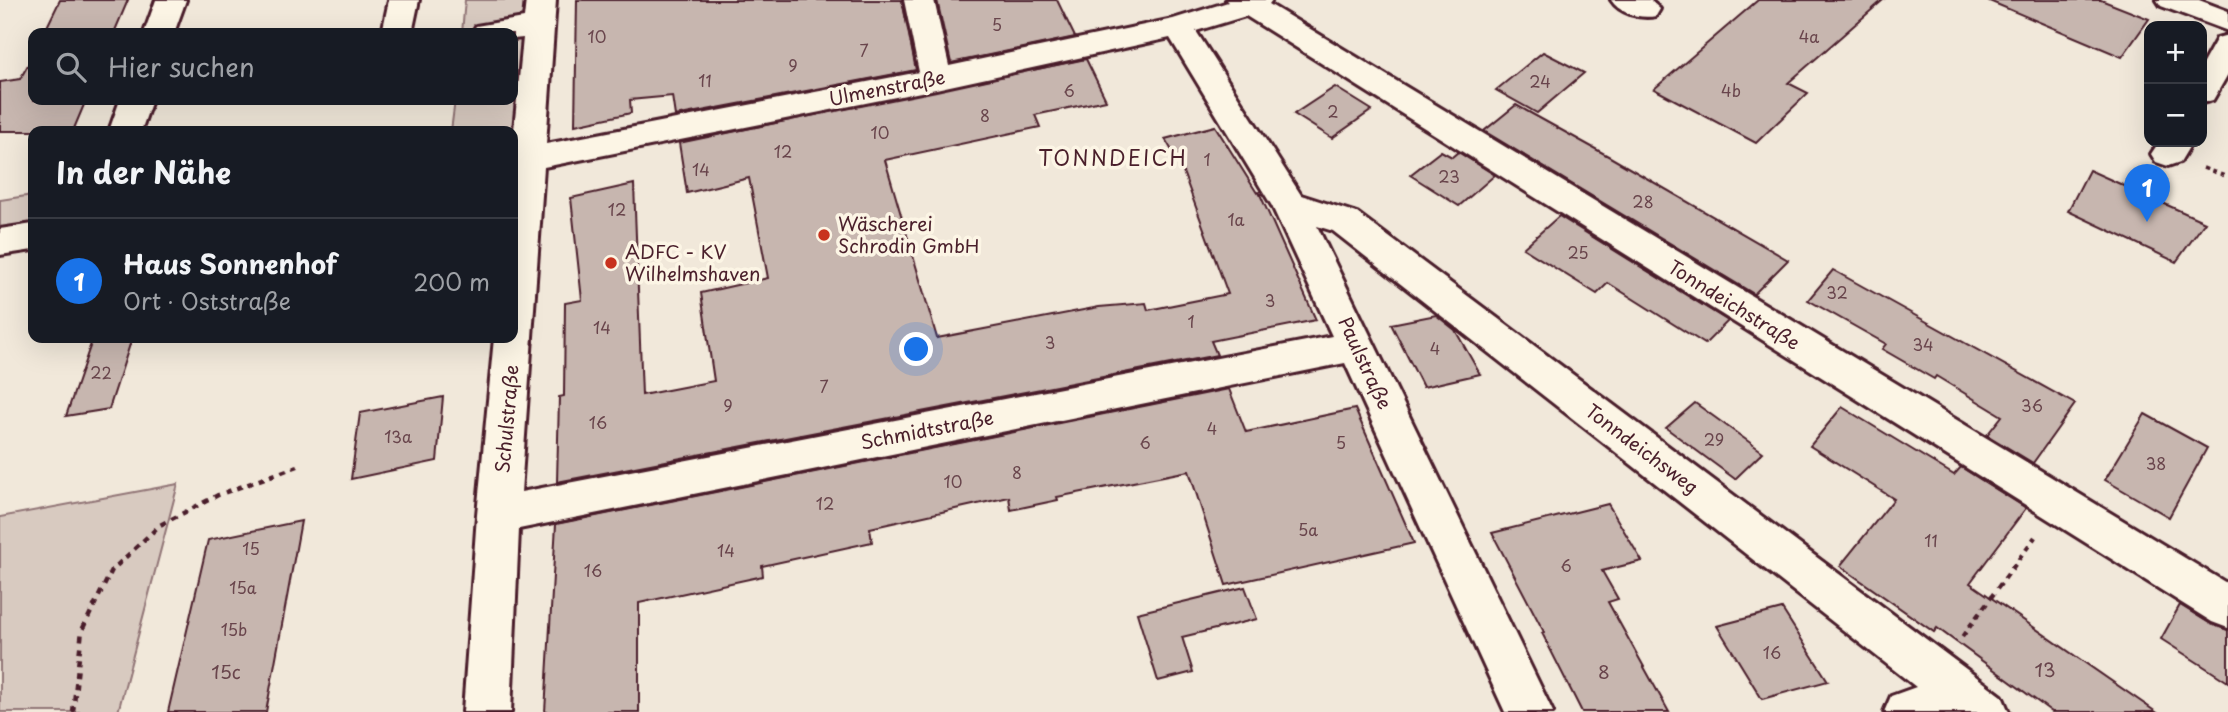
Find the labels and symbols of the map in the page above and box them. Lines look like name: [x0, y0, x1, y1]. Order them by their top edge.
house number: 5: [992, 12, 1002, 36]
house number: 10: [588, 24, 606, 48]
house number: 4a: [1799, 24, 1819, 48]
house number: 7: [859, 38, 869, 62]
house number: 9: [788, 53, 798, 77]
street label: Ulmenstraße: [826, 62, 947, 112]
house number: 11: [698, 68, 712, 92]
house number: 24: [1529, 69, 1551, 93]
house number: 6: [1063, 78, 1075, 102]
house number: 4b: [1721, 78, 1741, 102]
house number: 2: [1327, 99, 1339, 123]
house number: 8: [980, 103, 990, 127]
house number: 10: [871, 120, 889, 144]
house number: 12: [774, 139, 792, 163]
district label: TONNDEICH: [1038, 141, 1188, 173]
house number: 1: [1203, 147, 1211, 171]
house number: 14: [692, 157, 710, 181]
house number: 23: [1438, 164, 1460, 188]
pin: 1: [2124, 164, 2170, 222]
house number: 28: [1632, 189, 1654, 213]
house number: 12: [608, 197, 626, 221]
house number: 1a: [1227, 207, 1245, 231]
place label: Wäscherei Schrodin GmbH: [838, 209, 980, 259]
marker: Wäscherei Schrodin GmbH: [816, 227, 832, 243]
place label: ADFC - KV Wilhelmshaven: [625, 237, 760, 287]
house number: 25: [1567, 240, 1589, 264]
street label: Tonndeichstraße: [1663, 252, 1806, 356]
marker: ADFC - KV Wilhelmshaven: [603, 255, 619, 271]
house number: 32: [1826, 280, 1848, 304]
house number: 3: [1265, 288, 1275, 312]
house number: 1: [1187, 309, 1195, 333]
street label: Paulstraße: [1332, 312, 1400, 413]
house number: 14: [593, 315, 611, 339]
house number: 3: [1045, 330, 1055, 354]
your location: [899, 332, 933, 366]
house number: 34: [1912, 332, 1934, 356]
house number: 4: [1430, 336, 1440, 360]
house number: 22: [90, 360, 112, 384]
street label: Schulstraße: [487, 363, 525, 474]
house number: 7: [819, 374, 829, 398]
house number: 9: [723, 393, 733, 417]
house number: 36: [2021, 393, 2043, 417]
street label: Tonndeichsweg: [1580, 396, 1705, 500]
street label: Schmidtstraße: [858, 402, 996, 456]
house number: 16: [589, 410, 607, 434]
house number: 4: [1207, 416, 1217, 440]
house number: 13a: [384, 424, 412, 448]
house number: 29: [1704, 427, 1724, 451]
house number: 6: [1139, 430, 1151, 454]
house number: 5: [1336, 430, 1346, 454]
house number: 38: [2146, 451, 2166, 475]
house number: 8: [1012, 460, 1022, 484]
house number: 10: [944, 469, 962, 493]
house number: 12: [816, 491, 834, 515]
house number: 5a: [1298, 517, 1318, 541]
house number: 11: [1924, 528, 1938, 552]
house number: 15: [242, 536, 260, 560]
house number: 14: [717, 538, 735, 562]
house number: 6: [1560, 553, 1572, 577]
house number: 16: [584, 558, 602, 582]
house number: 15a: [229, 575, 257, 599]
house number: 15b: [221, 617, 247, 641]
house number: 16: [1763, 640, 1781, 664]
house number: 13: [2034, 655, 2056, 683]
house number: 15c: [211, 657, 241, 685]
house number: 8: [1598, 657, 1610, 685]

